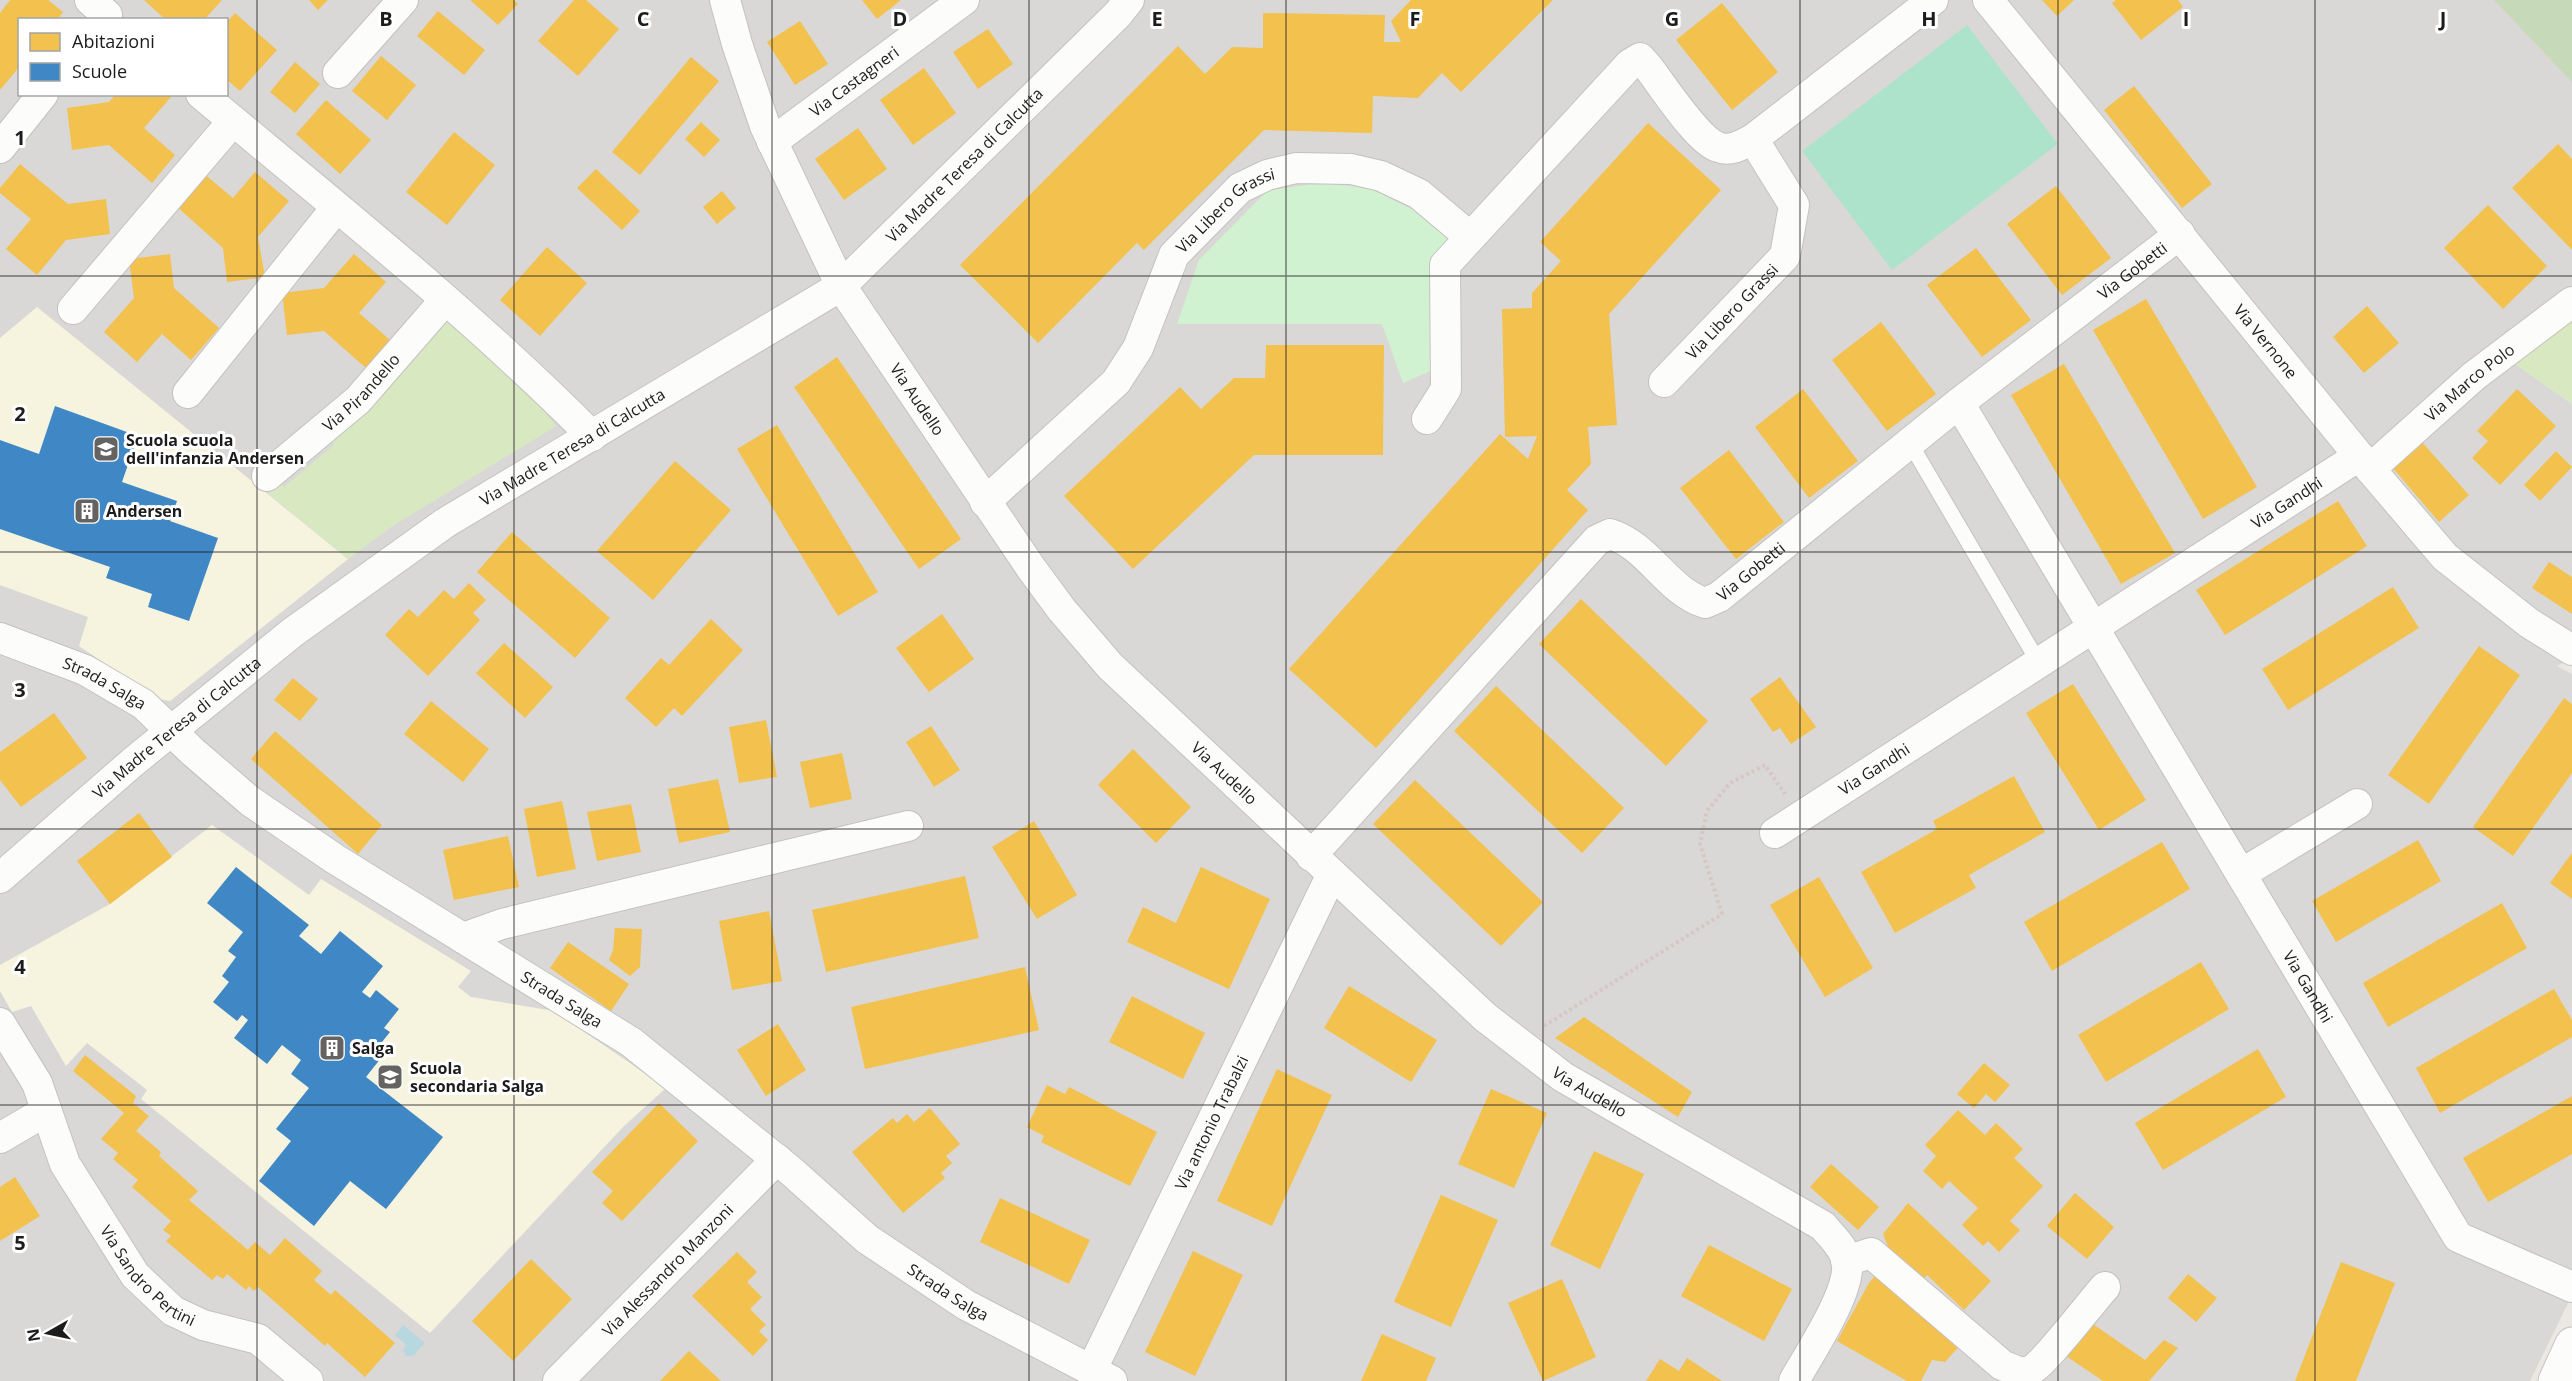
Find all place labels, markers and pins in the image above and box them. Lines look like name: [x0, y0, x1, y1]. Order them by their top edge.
place label: Scuola scuola dell'infanzia Andersen: [126, 429, 304, 469]
school or university icon: Scuola scuola dell'infanzia Andersen: [91, 434, 121, 464]
building icon: Andersen: [72, 496, 102, 526]
place label: Andersen: [106, 500, 182, 522]
building icon: Salga: [317, 1033, 347, 1063]
place label: Salga: [352, 1037, 394, 1059]
place label: Scuola secondaria Salga: [410, 1057, 544, 1097]
school or university icon: Scuola secondaria Salga: [375, 1062, 405, 1092]

